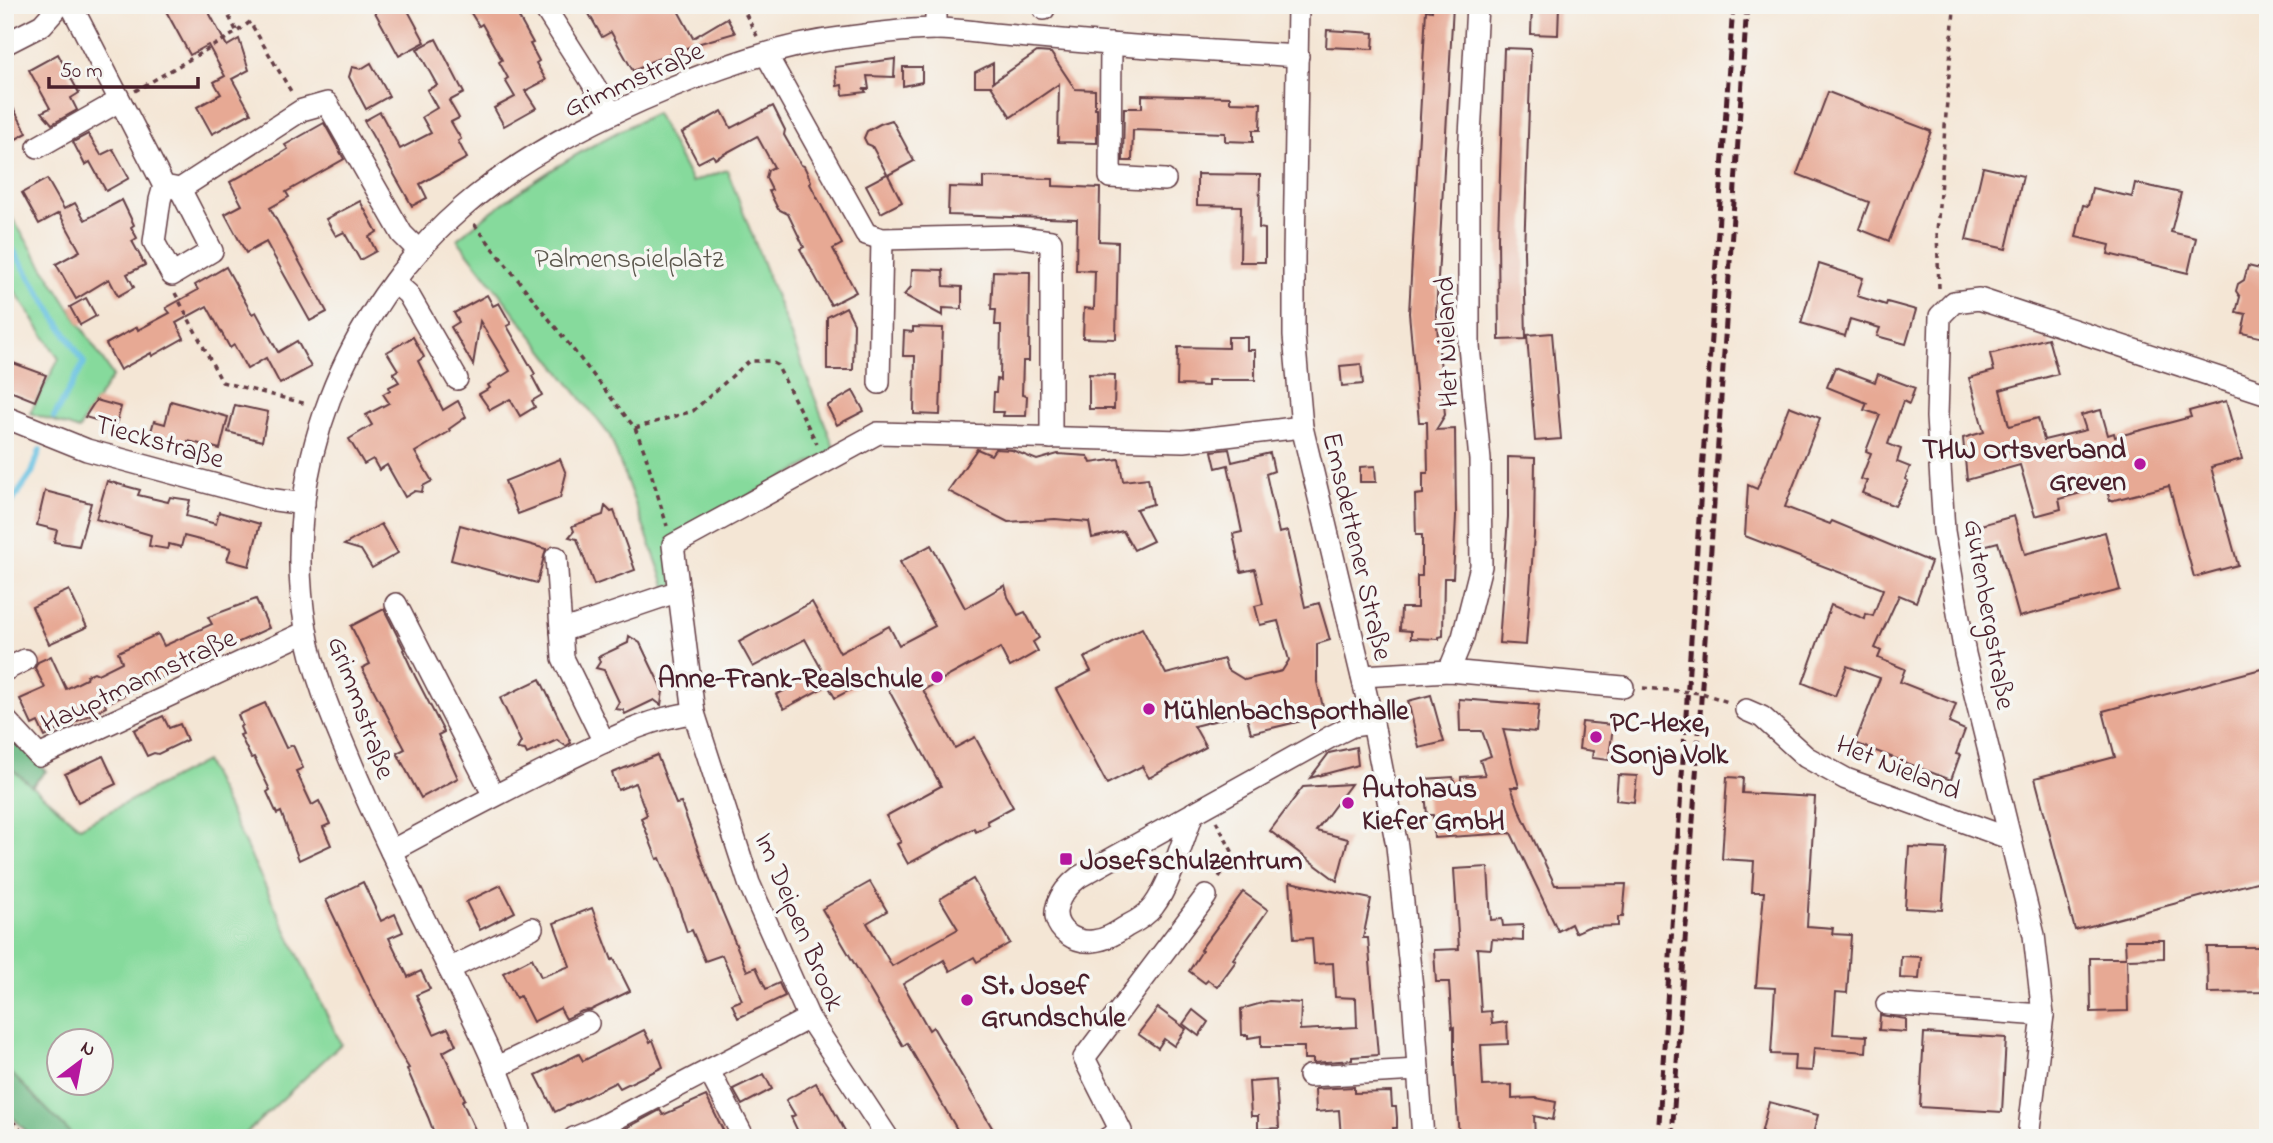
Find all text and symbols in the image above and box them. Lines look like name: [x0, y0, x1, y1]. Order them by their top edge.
street label: Grimmstraße: [558, 32, 711, 130]
scale bar: [49, 46, 198, 90]
text: 50 m: [60, 57, 103, 87]
park label: Palmenspielplatz: [534, 240, 724, 281]
street label: Het Nieland: [1426, 275, 1471, 408]
street label: Tieckstraße: [89, 405, 229, 482]
street label: Emsdettener Straße: [1309, 429, 1402, 665]
place label: THW Ortsverband Greven: [1922, 431, 2126, 504]
marker: THW Ortsverband Greven: [2132, 456, 2148, 472]
street label: Gutenbergstraße: [1951, 516, 2025, 713]
street label: Hauptmannstraße: [35, 619, 244, 745]
street label: Grimmstraße: [315, 631, 405, 786]
place label: Anne-Frank-Realschule: [658, 660, 924, 701]
marker: Anne-Frank-Realschule: [929, 669, 945, 685]
place label: Mühlenbachsporthalle: [1163, 692, 1410, 733]
marker: Mühlenbachsporthalle: [1141, 701, 1157, 717]
place label: PC-Hexe, Sonja Volk: [1610, 704, 1729, 777]
street label: Het Nieland: [1829, 726, 1966, 813]
marker: PC-Hexe, Sonja Volk: [1588, 729, 1604, 745]
place label: Autohaus Kiefer GmbH: [1362, 770, 1505, 843]
marker: Autohaus Kiefer GmbH: [1340, 795, 1356, 811]
street label: Im Deipen Brook: [742, 827, 854, 1019]
place label: Josefschulzentrum: [1080, 842, 1303, 883]
marker: Josefschulzentrum: [1058, 851, 1074, 867]
place label: St. Josef Grundschule: [981, 967, 1127, 1040]
marker: St. Josef Grundschule: [959, 992, 975, 1008]
north arrow: [46, 1028, 116, 1098]
text: N: [75, 1035, 100, 1065]

